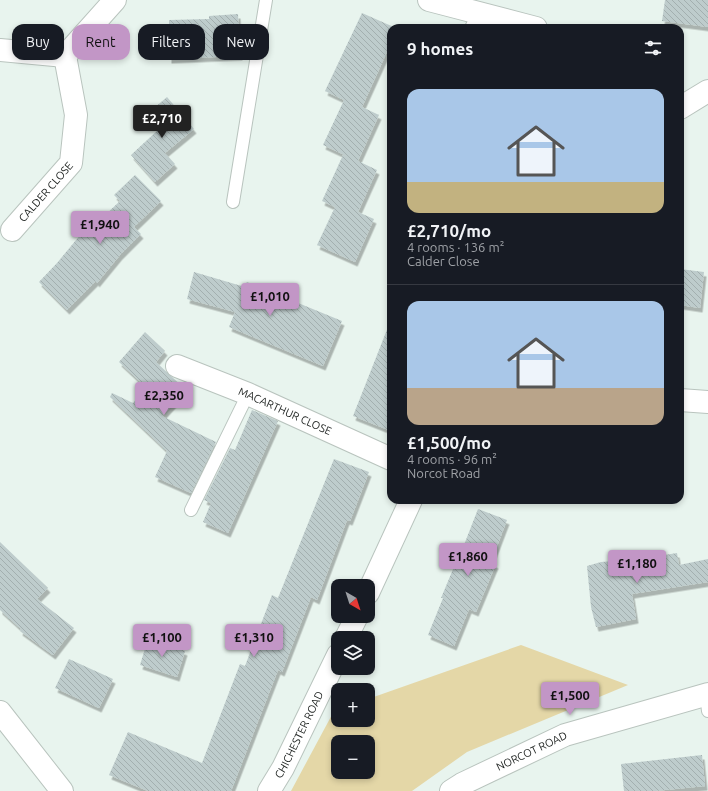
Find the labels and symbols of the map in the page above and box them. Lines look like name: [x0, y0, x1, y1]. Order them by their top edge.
pin: £2,710: [129, 105, 195, 139]
street label: CALDER CLOSE: [16, 159, 75, 224]
pin: £1,940: [67, 211, 133, 245]
pin: £1,010: [237, 283, 303, 317]
pin: £2,350: [131, 382, 197, 416]
street label: MACARTHUR CLOSE: [237, 385, 333, 437]
pin: £1,860: [435, 543, 501, 577]
pin: £1,180: [604, 550, 670, 584]
north arrow: [331, 579, 375, 623]
pin: £1,100: [129, 624, 195, 658]
pin: £1,310: [221, 624, 287, 658]
pin: £1,500: [537, 682, 603, 716]
street label: CHICHESTER ROAD: [272, 689, 326, 780]
street label: NORCOT ROAD: [494, 729, 569, 773]

